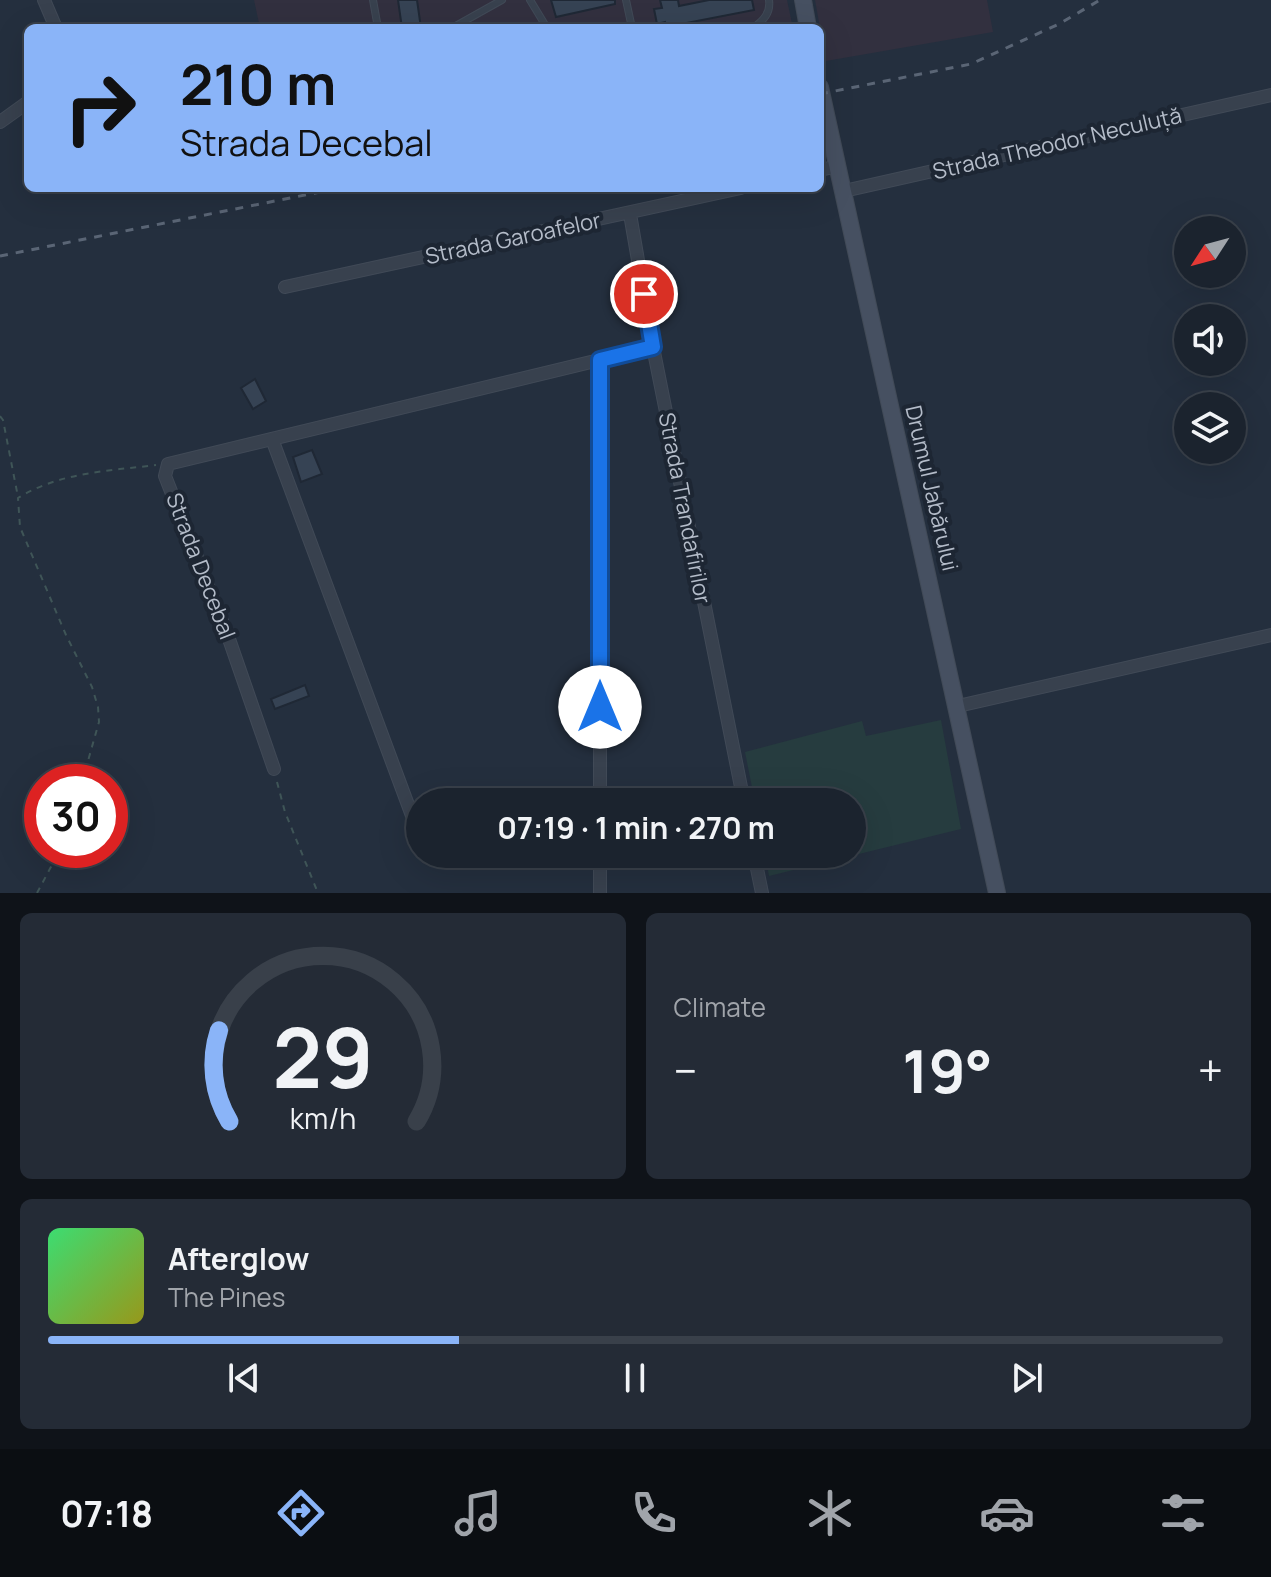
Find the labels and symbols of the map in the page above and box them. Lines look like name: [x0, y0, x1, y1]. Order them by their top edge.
street label: Strada Theodor Neculuță: [930, 100, 1184, 186]
street label: Strada Garoafelor: [422, 205, 604, 271]
north arrow: [1174, 216, 1246, 288]
pin: [610, 260, 678, 328]
street label: Drumul Jabărului: [898, 402, 966, 574]
street label: Strada Trandafirilor: [652, 410, 718, 606]
street label: Strada Decebal: [159, 489, 243, 643]
position arrow: [558, 665, 642, 749]
speed limit sign: 30: [24, 764, 128, 868]

